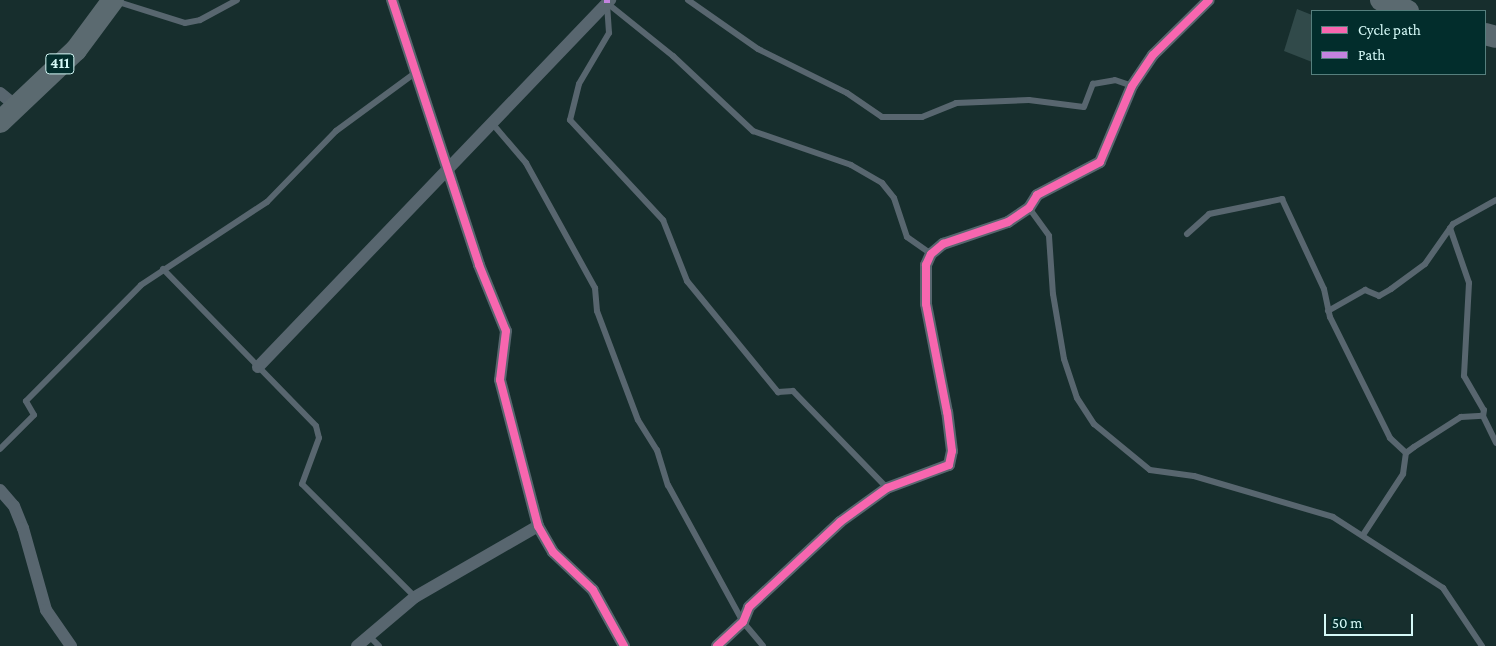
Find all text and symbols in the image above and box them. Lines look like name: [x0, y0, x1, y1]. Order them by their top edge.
legend: [1311, 10, 1486, 75]
text: Cycle path: [1358, 22, 1421, 38]
text: Path: [1358, 47, 1385, 63]
road number: 411: [45, 52, 75, 76]
scale bar: [1326, 604, 1415, 636]
text: 50 m: [1332, 615, 1362, 631]

